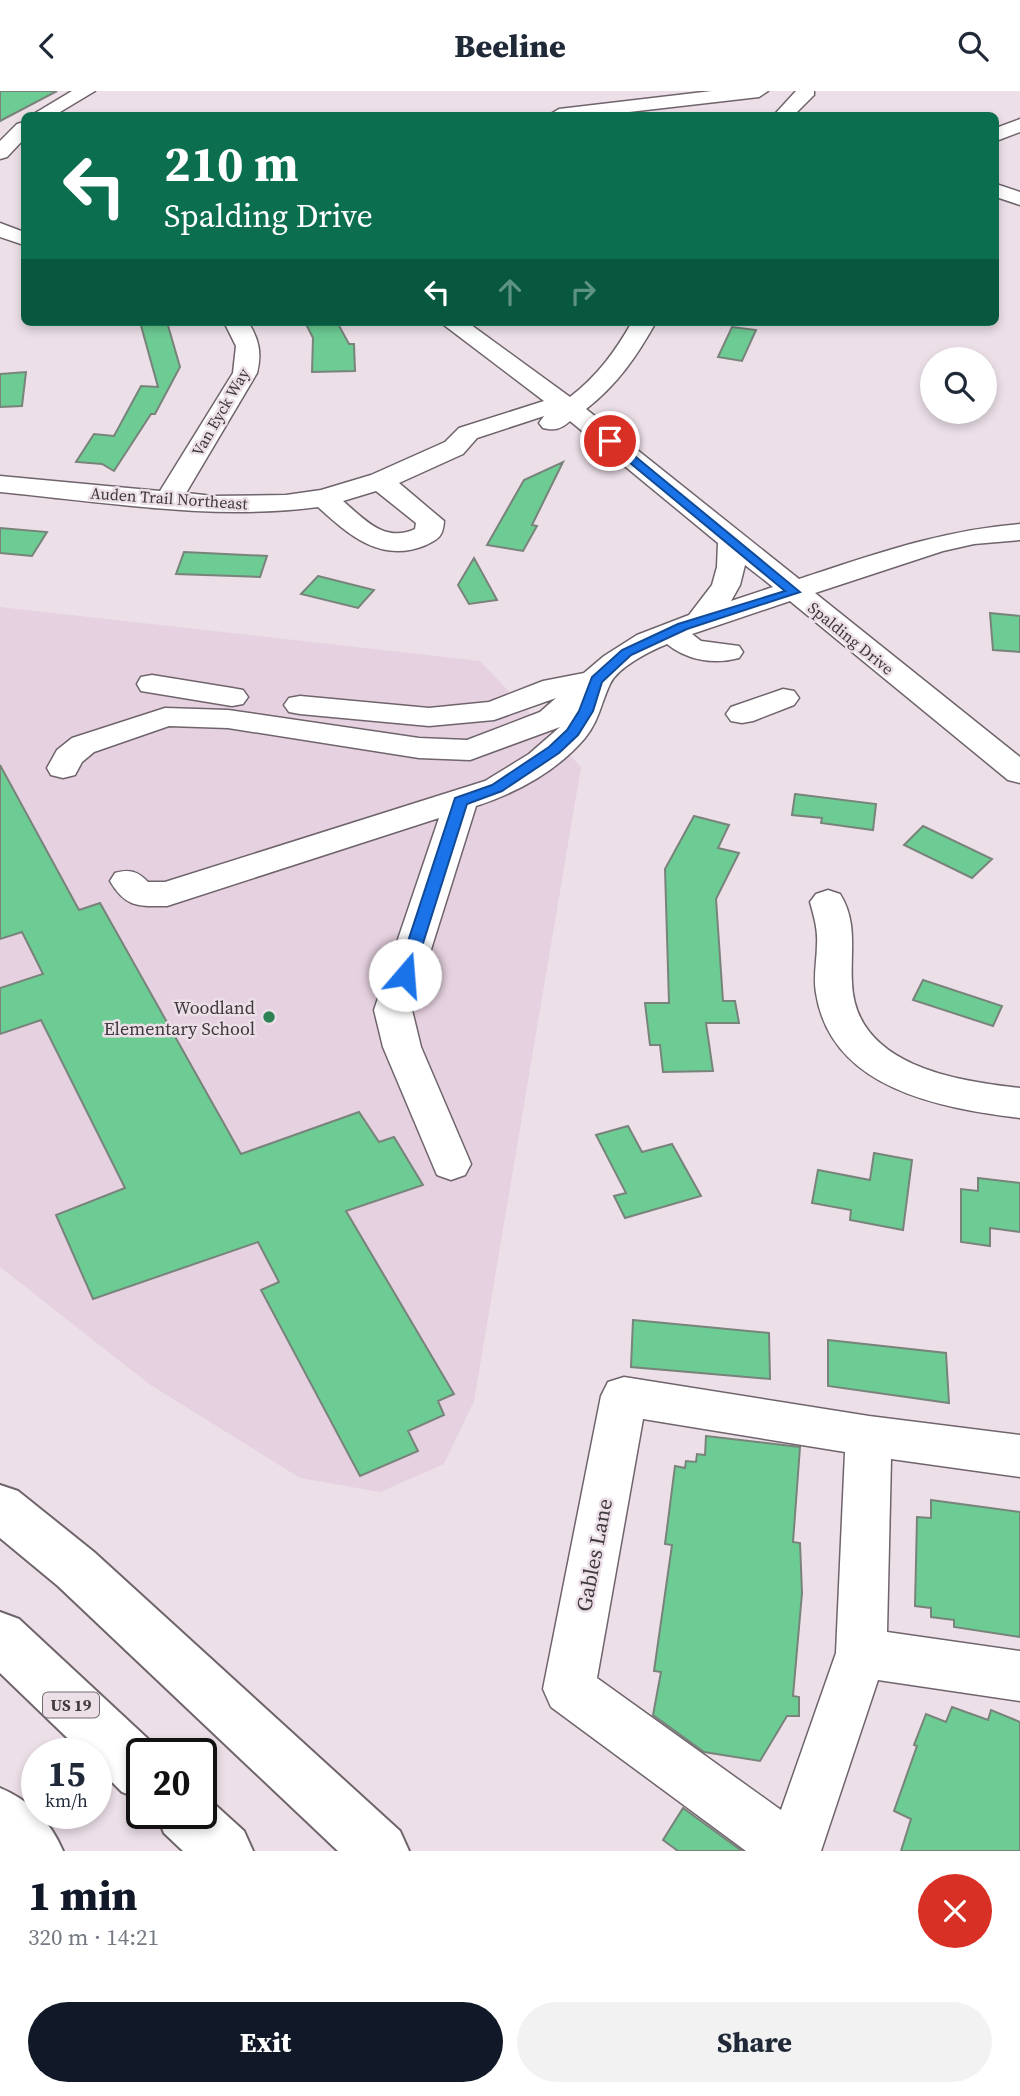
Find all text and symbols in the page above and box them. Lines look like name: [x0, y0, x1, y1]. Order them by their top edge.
text: Beeline: [454, 24, 566, 68]
icon: back: [28, 27, 66, 65]
icon: search: [954, 27, 992, 65]
text: 210 m: [164, 130, 299, 197]
icon: left: [49, 140, 140, 231]
text: Spalding Drive: [164, 194, 373, 238]
icon: left: [418, 273, 456, 311]
icon: ahead: [491, 273, 529, 311]
icon: right: [564, 273, 602, 311]
map controls: [920, 347, 997, 424]
button: search: [920, 347, 997, 424]
street label: Van Eyck Way: [186, 363, 254, 460]
pin: [580, 411, 640, 471]
icon: arrive: [591, 422, 629, 460]
street label: Auden Trail Northeast: [90, 482, 249, 515]
street label: Spalding Drive: [804, 597, 898, 679]
position arrow: [368, 938, 442, 1012]
place label: Woodland Elementary School: [104, 995, 255, 1041]
marker: Woodland Elementary School: [261, 1009, 277, 1025]
street label: Gables Lane: [569, 1496, 619, 1614]
road number: US 19: [43, 1693, 99, 1717]
speed limit sign: 20: [126, 1738, 217, 1829]
text: 15: [48, 1750, 85, 1798]
text: km/h: [45, 1788, 88, 1813]
text: 1 min: [28, 1866, 138, 1924]
button: close: [918, 1874, 992, 1948]
text: 320 m · 14:21: [28, 1921, 159, 1953]
button: Exit: [28, 2002, 503, 2082]
button: Share: [517, 2002, 992, 2082]

